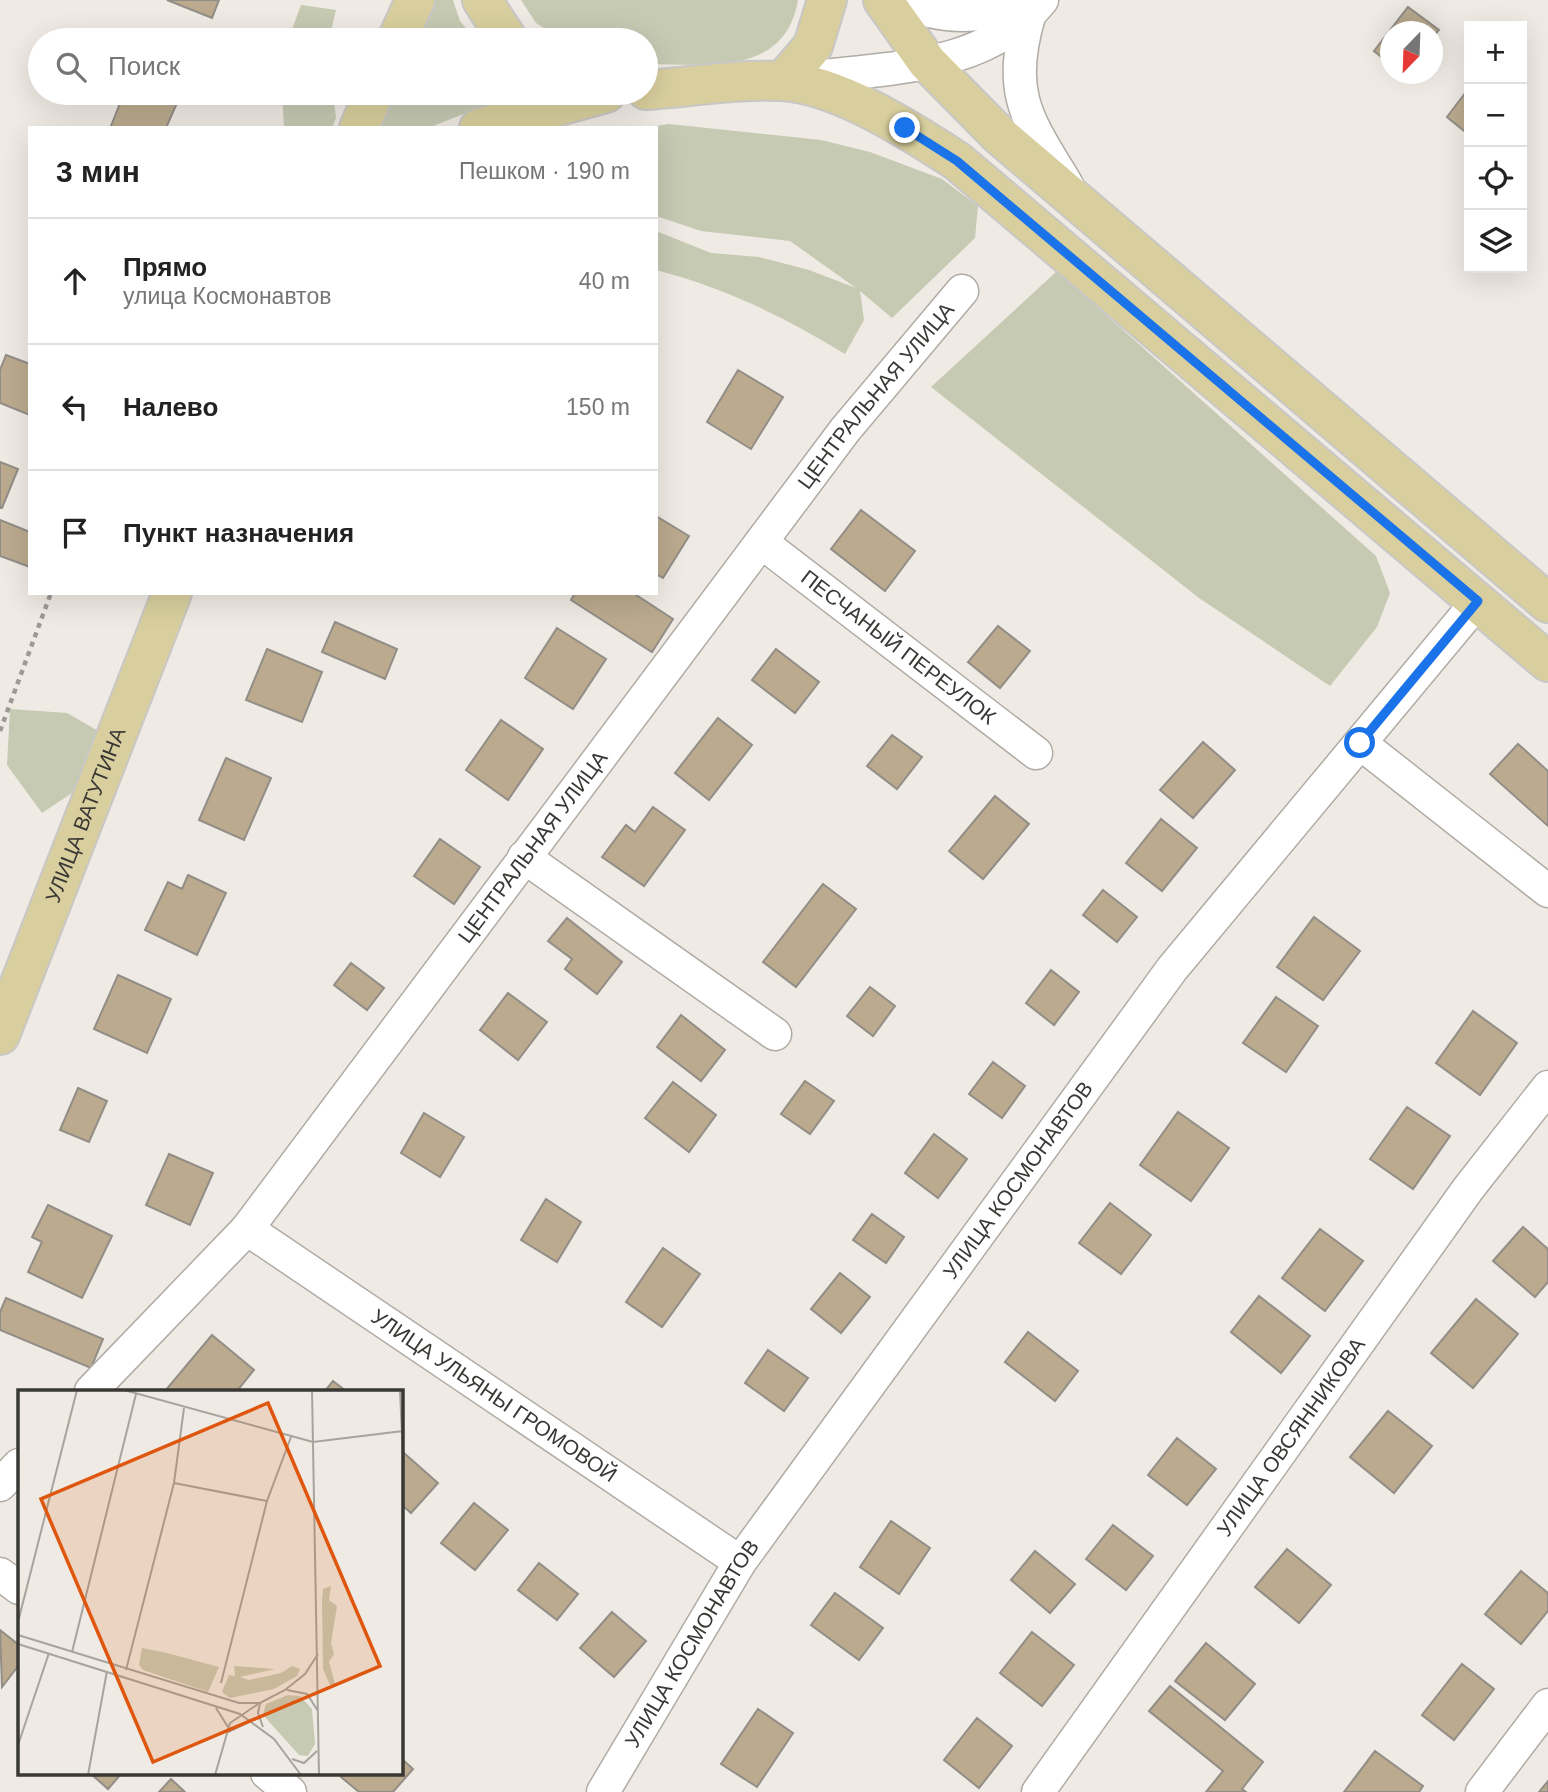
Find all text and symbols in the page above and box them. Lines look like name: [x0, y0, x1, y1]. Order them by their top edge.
north arrow: [1380, 21, 1443, 84]
map controls: [1464, 21, 1527, 273]
button: +: [1464, 21, 1527, 84]
search box: [28, 28, 658, 105]
icon: search: [52, 48, 90, 86]
text: Поиск: [108, 51, 180, 81]
button: −: [1464, 84, 1527, 147]
route end: [889, 112, 920, 143]
button: locate: [1464, 147, 1527, 210]
text: 3 мин: [56, 155, 140, 188]
text: Пешком · 190 m: [459, 158, 630, 184]
button: layers: [1464, 210, 1527, 273]
text: Прямо: [123, 252, 207, 282]
icon: ahead: [56, 262, 94, 300]
text: 40 m: [579, 268, 630, 294]
text: улица Космонавтов: [123, 283, 331, 309]
street label: ЦЕНТРАЛЬНАЯ УЛИЦА: [793, 298, 958, 493]
icon: left: [56, 388, 94, 426]
text: Налево: [123, 392, 218, 422]
text: 150 m: [566, 394, 630, 420]
icon: arrive: [56, 514, 94, 552]
text: Пункт назначения: [123, 518, 354, 548]
street label: ПЕСЧАНЫЙ ПЕРЕУЛОК: [797, 565, 1001, 729]
street label: УЛИЦА ВАТУТИНА: [41, 724, 130, 906]
route start: [1344, 727, 1375, 758]
street label: ЦЕНТРАЛЬНАЯ УЛИЦА: [453, 746, 612, 947]
street label: УЛИЦА КОСМОНАВТОВ: [938, 1077, 1097, 1283]
street label: УЛИЦА УЛЬЯНЫ ГРОМОВОЙ: [367, 1304, 621, 1486]
street label: УЛИЦА ОВСЯННИКОВА: [1212, 1333, 1369, 1540]
inset map: [18, 1390, 402, 1774]
street label: УЛИЦА КОСМОНАВТОВ: [620, 1535, 763, 1751]

